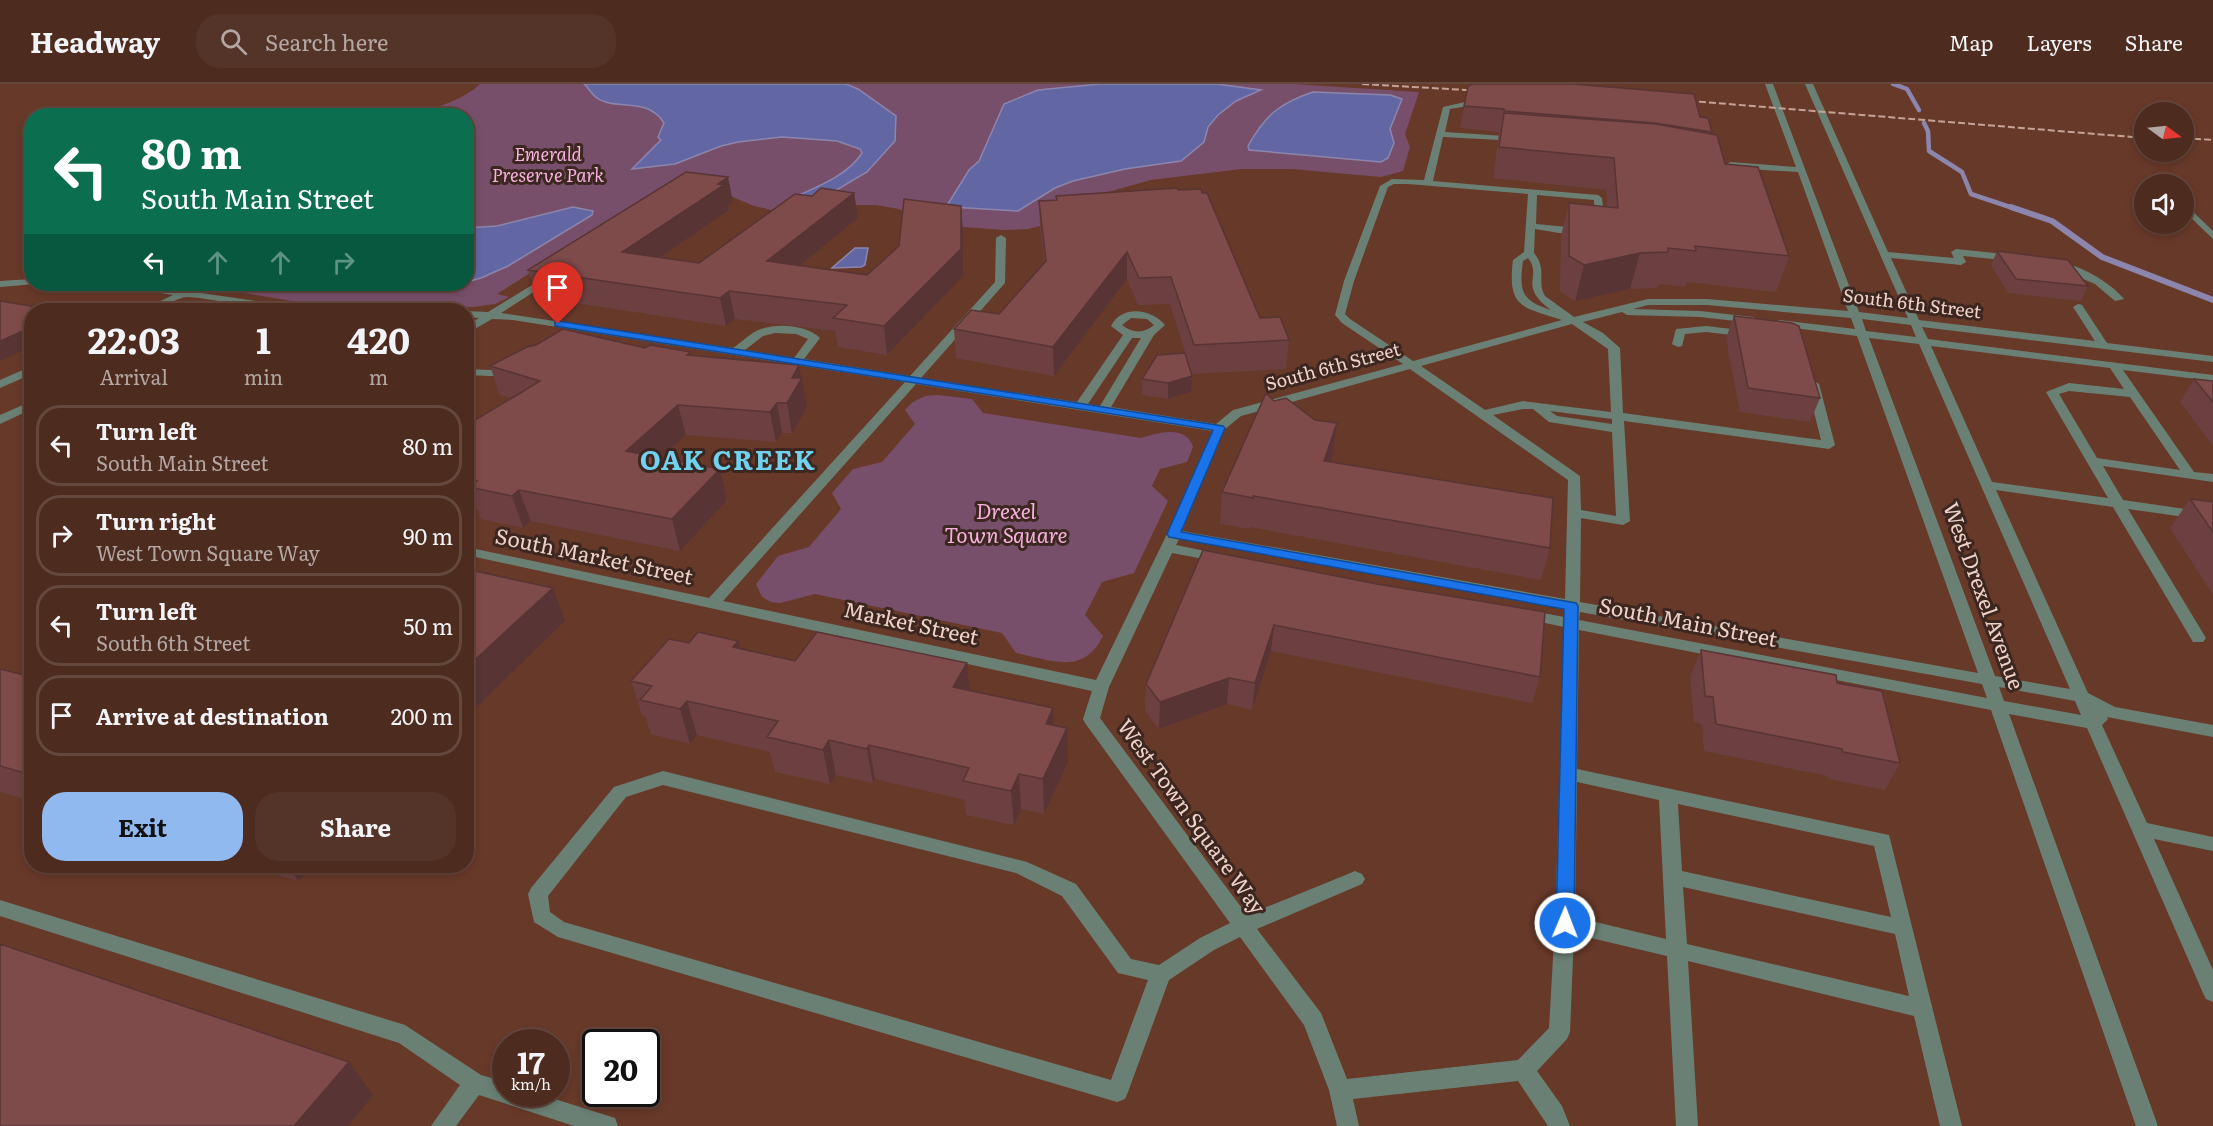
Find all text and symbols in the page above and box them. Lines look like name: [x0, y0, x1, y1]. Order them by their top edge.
search box: [196, 14, 616, 68]
text: Headway: [30, 20, 160, 62]
icon: search: [217, 25, 250, 58]
text: Search here: [265, 25, 388, 58]
text: Map: [1949, 26, 1994, 57]
text: Layers: [2027, 26, 2092, 57]
text: Share: [2125, 26, 2183, 57]
north arrow: [2134, 102, 2194, 162]
map controls: [2134, 102, 2194, 234]
text: 80 m: [141, 120, 242, 182]
icon: left: [42, 132, 120, 210]
park label: Emerald Preserve Park: [492, 140, 604, 188]
button: sound: [2134, 174, 2194, 234]
text: South Main Street: [141, 177, 374, 217]
icon: left: [138, 246, 171, 279]
icon: ahead: [201, 246, 234, 279]
icon: ahead: [264, 246, 297, 279]
icon: right: [327, 246, 360, 279]
pin: [532, 262, 583, 324]
icon: arrive: [541, 271, 574, 304]
street label: South 6th Street: [1842, 281, 1983, 324]
text: 22:03: [88, 312, 180, 365]
text: 1: [256, 312, 271, 365]
text: 420: [347, 312, 410, 365]
street label: South 6th Street: [1262, 334, 1404, 397]
text: Arrival: [100, 361, 168, 391]
text: min: [244, 361, 283, 391]
text: m: [369, 361, 388, 391]
text: Turn left: [96, 414, 197, 447]
icon: left: [45, 429, 78, 462]
text: 80 m: [402, 429, 453, 462]
district label: OAK CREEK: [640, 438, 816, 478]
text: South Main Street: [96, 447, 269, 477]
park label: Drexel Town Square: [945, 494, 1067, 549]
street label: West Drexel Avenue: [1937, 497, 2034, 693]
text: Turn right: [96, 504, 216, 537]
street label: South Market Street: [493, 518, 697, 591]
icon: right: [45, 519, 78, 552]
text: 90 m: [403, 519, 453, 552]
text: West Town Square Way: [96, 537, 320, 567]
street label: South Main Street: [1597, 588, 1781, 653]
street label: Market Street: [841, 592, 982, 651]
text: Turn left: [96, 594, 197, 627]
icon: left: [45, 609, 78, 642]
text: 50 m: [403, 609, 453, 642]
text: South 6th Street: [96, 627, 250, 657]
icon: arrive: [45, 699, 78, 732]
text: Arrive at destination: [96, 699, 329, 732]
text: 200 m: [391, 699, 453, 732]
street label: West Town Square Way: [1111, 711, 1275, 920]
button: Exit: [42, 792, 243, 861]
button: Share: [255, 792, 456, 861]
position arrow: [1533, 891, 1597, 955]
speed limit sign: 20: [582, 1029, 660, 1107]
text: 17: [517, 1039, 545, 1083]
text: km/h: [511, 1072, 551, 1095]

